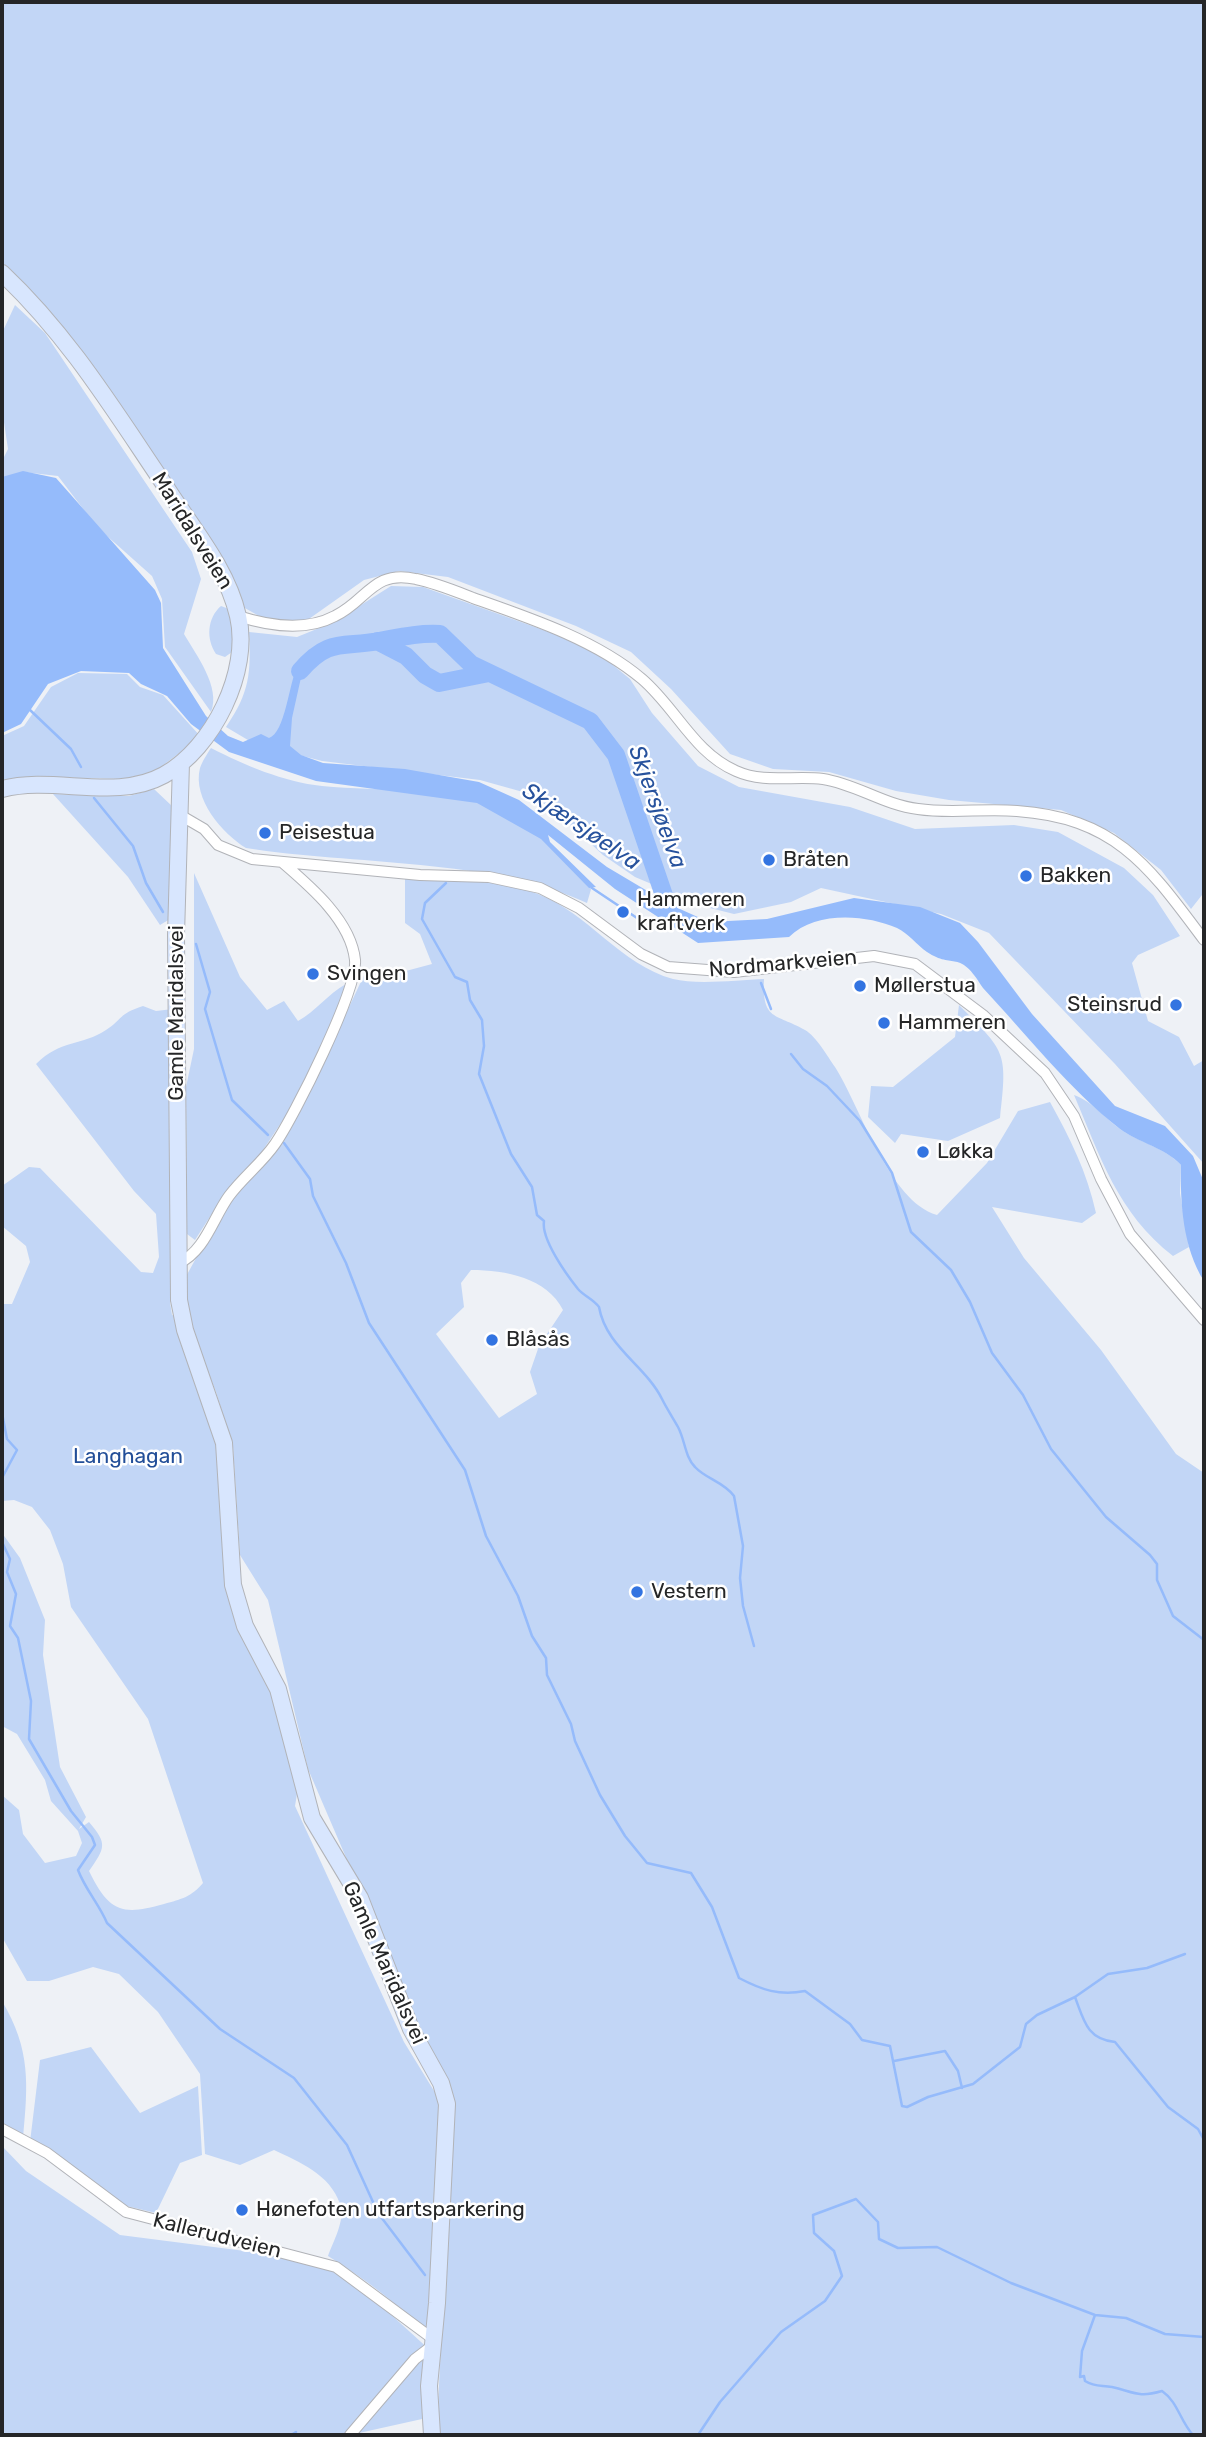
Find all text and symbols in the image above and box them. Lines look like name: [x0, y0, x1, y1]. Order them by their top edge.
street label: Maridalsveien: [146, 468, 238, 594]
water label: Skjersjøelva: [622, 742, 692, 872]
water label: Skjærsjøelva: [517, 777, 645, 877]
place label: Peisestua: [279, 820, 375, 846]
marker: Peisestua: [257, 825, 273, 841]
place label: Bråten: [783, 847, 849, 873]
marker: Bråten: [761, 852, 777, 868]
place label: Bakken: [1040, 863, 1111, 889]
marker: Bakken: [1018, 868, 1034, 884]
place label: Hammeren kraftverk: [637, 887, 745, 937]
marker: Hammeren kraftverk: [615, 904, 631, 920]
street label: Gamle Maridalsvei: [164, 925, 190, 1101]
street label: Nordmarkveien: [708, 945, 858, 983]
place label: Svingen: [327, 961, 406, 987]
marker: Svingen: [305, 966, 321, 982]
place label: Møllerstua: [874, 973, 976, 999]
marker: Møllerstua: [852, 978, 868, 994]
place label: Steinsrud: [1067, 992, 1162, 1018]
marker: Steinsrud: [1168, 997, 1184, 1013]
place label: Hammeren: [898, 1010, 1006, 1036]
marker: Hammeren: [876, 1015, 892, 1031]
place label: Løkka: [937, 1139, 994, 1165]
marker: Løkka: [915, 1144, 931, 1160]
place label: Blåsås: [506, 1327, 570, 1353]
marker: Blåsås: [484, 1332, 500, 1348]
park label: Langhagan: [73, 1444, 183, 1470]
place label: Vestern: [651, 1579, 727, 1605]
marker: Vestern: [629, 1584, 645, 1600]
street label: Gamle Maridalsvei: [337, 1878, 431, 2048]
place label: Hønefoten utfartsparkering: [256, 2197, 525, 2223]
marker: Hønefoten utfartsparkering: [234, 2202, 250, 2218]
street label: Kallerudveien: [150, 2208, 284, 2264]

